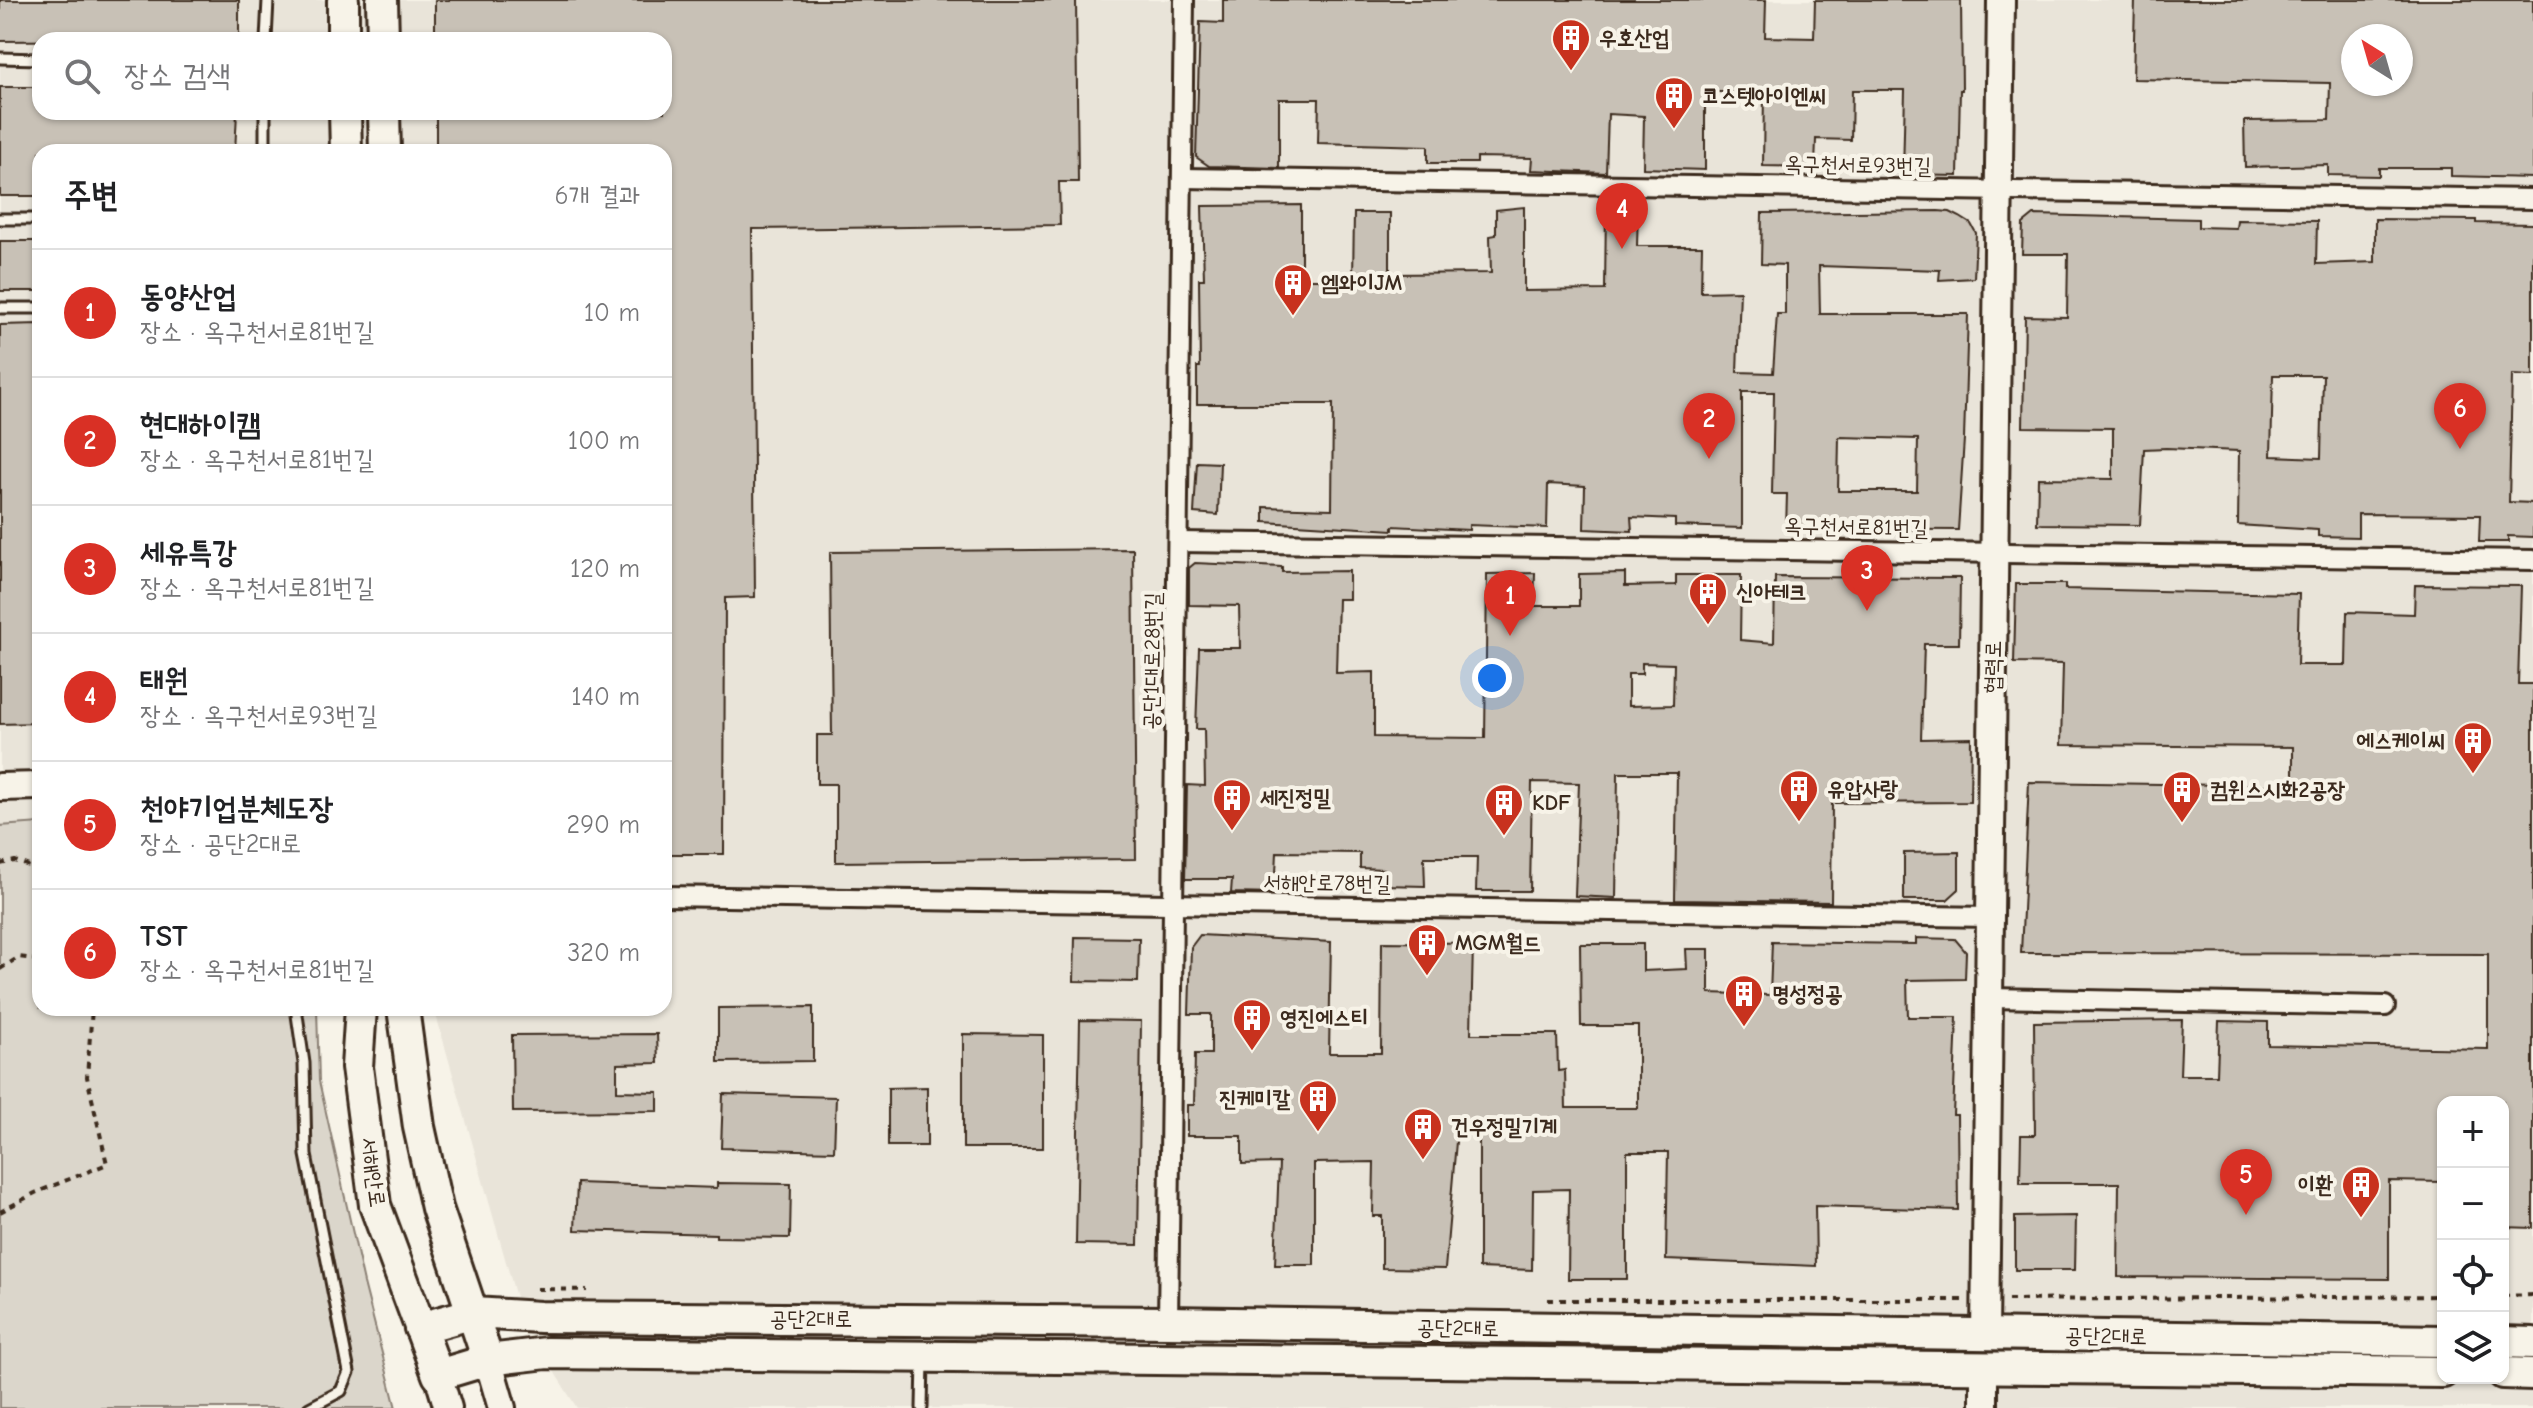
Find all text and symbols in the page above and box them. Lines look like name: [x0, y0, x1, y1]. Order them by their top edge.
building icon: 우호산업: [1550, 17, 1592, 72]
north arrow: [2341, 24, 2413, 96]
place label: 우호산업: [1599, 25, 1670, 51]
search box: [32, 32, 672, 120]
icon: search: [60, 54, 104, 98]
text: 장소 검색: [124, 58, 231, 93]
building icon: 코스텟아이엔씨: [1653, 75, 1695, 130]
place label: 코스텟아이엔씨: [1702, 83, 1826, 109]
street label: 옥구천서로93번길: [1784, 151, 1932, 179]
text: 주변: [64, 175, 119, 215]
text: 6개 결과: [554, 181, 640, 211]
pin: 4: [1596, 183, 1648, 249]
building icon: 엠와이JM: [1272, 262, 1314, 317]
place label: 엠와이JM: [1321, 270, 1402, 296]
text: 동양산업: [140, 279, 237, 314]
text: 1: [85, 298, 95, 328]
text: 10 m: [584, 298, 640, 328]
text: 장소 · 옥구천서로81번길: [140, 317, 374, 347]
pin: 6: [2434, 383, 2486, 449]
pin: 2: [1683, 393, 1735, 459]
text: 현대하이캠: [140, 407, 261, 442]
text: 2: [84, 426, 96, 456]
text: 100 m: [568, 426, 640, 456]
text: 장소 · 옥구천서로81번길: [140, 445, 374, 475]
street label: 옥구천서로81번길: [1784, 513, 1928, 541]
text: 세유특강: [140, 535, 237, 570]
pin: 3: [1841, 545, 1893, 611]
text: 3: [84, 554, 96, 584]
text: 120 m: [570, 554, 640, 584]
pin: 1: [1484, 570, 1536, 636]
building icon: 신아테크: [1687, 571, 1729, 626]
text: 장소 · 옥구천서로81번길: [140, 573, 374, 603]
place label: 신아테크: [1736, 579, 1807, 605]
street label: 공단1대로28번길: [1138, 592, 1166, 730]
street label: 협력로: [1980, 640, 2006, 694]
your location: [1472, 658, 1512, 698]
text: 태원: [140, 663, 188, 698]
text: 4: [84, 682, 96, 712]
text: 140 m: [571, 682, 640, 712]
text: 장소 · 옥구천서로93번길: [140, 701, 377, 731]
building icon: 에스케이씨: [2452, 720, 2494, 775]
place label: 에스케이씨: [2356, 728, 2445, 754]
building icon: 유압사랑: [1778, 768, 1820, 823]
building icon: 컴윈스시화2공장: [2161, 769, 2203, 824]
place label: 유압사랑: [1827, 776, 1898, 802]
building icon: 세진정밀: [1211, 777, 1253, 832]
place label: 컴윈스시화2공장: [2210, 777, 2345, 803]
building icon: KDF: [1483, 782, 1525, 837]
place label: 세진정밀: [1260, 785, 1331, 811]
place label: KDF: [1532, 790, 1571, 816]
text: 천야기업분체도장: [140, 791, 333, 826]
text: 5: [83, 810, 97, 840]
text: 290 m: [567, 810, 640, 840]
text: 장소 · 공단2대로: [140, 829, 301, 859]
street label: 서해안로78번길: [1263, 869, 1391, 897]
text: TST: [140, 919, 188, 954]
building icon: MGM월드: [1406, 922, 1448, 977]
place label: MGM월드: [1455, 930, 1541, 956]
text: 6: [83, 938, 97, 968]
text: 320 m: [567, 938, 640, 968]
text: 장소 · 옥구천서로81번길: [140, 955, 374, 985]
building icon: 명성정공: [1723, 973, 1765, 1028]
place label: 명성정공: [1772, 981, 1843, 1007]
building icon: 영진에스티: [1231, 997, 1273, 1052]
place label: 영진에스티: [1280, 1005, 1369, 1031]
building icon: 진케미칼: [1297, 1078, 1339, 1133]
place label: 진케미칼: [1219, 1086, 1290, 1112]
map controls: [2437, 1096, 2509, 1384]
button: +: [2437, 1096, 2509, 1168]
building icon: 건우정밀기계: [1402, 1106, 1444, 1161]
place label: 건우정밀기계: [1451, 1114, 1557, 1140]
street label: 서해안로: [355, 1135, 391, 1209]
pin: 5: [2220, 1149, 2272, 1215]
building icon: 이환: [2340, 1164, 2382, 1219]
button: −: [2437, 1168, 2509, 1240]
place label: 이환: [2298, 1172, 2333, 1198]
button: locate: [2437, 1240, 2509, 1312]
street label: 공단2대로: [770, 1306, 852, 1332]
button: layers: [2437, 1312, 2509, 1384]
street label: 공단2대로: [1417, 1314, 1499, 1342]
street label: 공단2대로: [2065, 1322, 2147, 1350]

